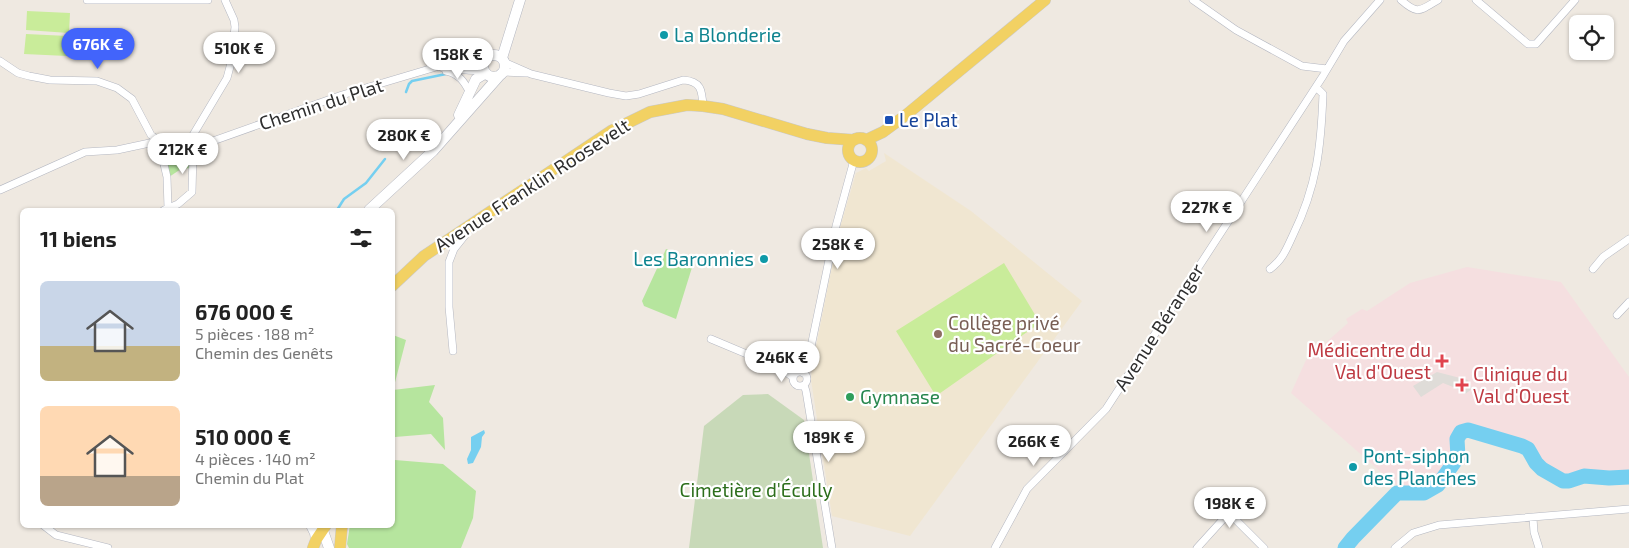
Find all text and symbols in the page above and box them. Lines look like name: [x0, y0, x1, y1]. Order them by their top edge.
map controls: [1569, 15, 1614, 60]
button: locate: [1569, 15, 1614, 60]
place label: La Blonderie: [674, 23, 781, 46]
pin: 676K €: [57, 28, 139, 70]
marker: La Blonderie: [658, 29, 670, 41]
pin: 510K €: [198, 32, 280, 74]
text: 676K €: [72, 34, 124, 53]
text: 510K €: [214, 38, 264, 57]
pin: 158K €: [417, 38, 499, 80]
text: 158K €: [433, 44, 483, 63]
street label: Chemin du Plat: [256, 73, 386, 134]
place label: Le Plat: [899, 108, 958, 131]
street label: Avenue Franklin Roosevelt: [430, 113, 634, 256]
marker: Le Plat: [883, 114, 895, 126]
pin: 280K €: [363, 119, 445, 161]
text: 280K €: [377, 125, 431, 144]
pin: 212K €: [142, 132, 224, 175]
text: 212K €: [158, 139, 208, 158]
pin: 227K €: [1166, 190, 1248, 233]
text: 227K €: [1182, 197, 1232, 216]
icon: filters: [347, 224, 375, 252]
text: 11 biens: [40, 226, 117, 251]
pin: 258K €: [797, 228, 879, 270]
text: 258K €: [812, 234, 864, 253]
place label: Les Baronnies: [633, 247, 754, 270]
marker: Les Baronnies: [758, 253, 770, 265]
street label: Avenue Béranger: [1109, 258, 1209, 395]
text: 676 000 €: [195, 299, 293, 324]
icon: home: [80, 301, 140, 361]
place label: Collège privé du Sacré-Coeur: [948, 311, 1081, 356]
text: 5 pièces · 188 m²: [195, 324, 314, 343]
marker: Collège privé du Sacré-Coeur: [932, 328, 944, 340]
place label: Médicentre du Val d'Ouest: [1307, 338, 1431, 383]
pin: 246K €: [741, 340, 823, 383]
text: Chemin des Genêts: [195, 343, 333, 362]
text: 246K €: [756, 347, 808, 366]
marker: Médicentre du Val d'Ouest: [1435, 354, 1449, 368]
place label: Clinique du Val d'Ouest: [1473, 362, 1569, 407]
marker: Clinique du Val d'Ouest: [1455, 378, 1469, 392]
place label: Gymnase: [860, 385, 940, 408]
marker: Gymnase: [844, 391, 856, 403]
pin: 189K €: [788, 420, 870, 463]
text: 510 000 €: [195, 424, 291, 449]
pin: 266K €: [993, 424, 1075, 467]
icon: home: [80, 426, 140, 486]
text: 189K €: [804, 427, 854, 446]
text: 266K €: [1008, 431, 1060, 450]
place label: Pont-siphon des Planches: [1363, 444, 1477, 489]
text: 4 pièces · 140 m²: [195, 449, 316, 468]
marker: Pont-siphon des Planches: [1347, 461, 1359, 473]
text: Chemin du Plat: [195, 468, 304, 487]
park label: Cimetière d'Écully: [680, 478, 832, 501]
pin: 198K €: [1189, 486, 1271, 529]
text: 198K €: [1205, 493, 1255, 512]

